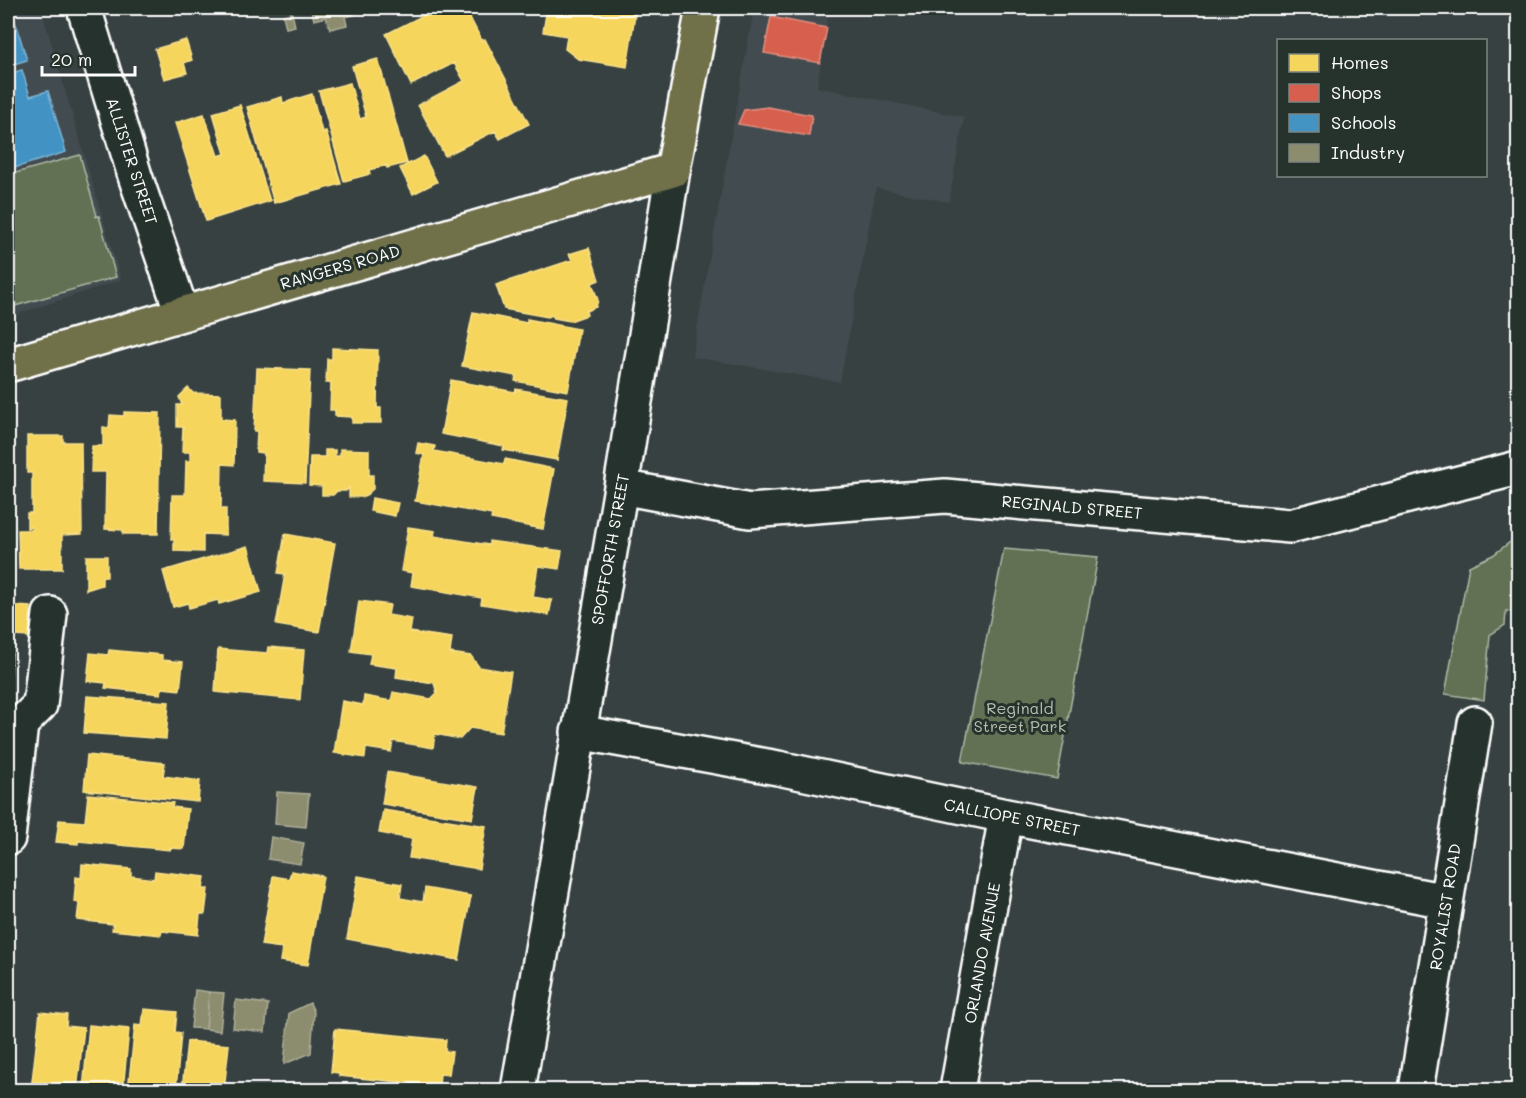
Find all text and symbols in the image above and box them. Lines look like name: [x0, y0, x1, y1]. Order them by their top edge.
scale bar: [42, 39, 135, 77]
legend: [1277, 39, 1487, 177]
text: 20 m: [51, 47, 92, 71]
text: Homes: [1331, 50, 1389, 74]
text: Shops: [1331, 80, 1382, 104]
street label: ALLISTER STREET: [102, 94, 163, 227]
text: Schools: [1331, 110, 1396, 134]
text: Industry: [1331, 140, 1405, 164]
street label: RANGERS ROAD: [278, 239, 402, 294]
street label: SPOFFORTH STREET: [586, 472, 633, 626]
street label: REGINALD STREET: [1001, 490, 1143, 523]
park label: Reginald Street Park: [974, 697, 1066, 736]
street label: CALLIOPE STREET: [942, 793, 1082, 840]
street label: ROYALIST ROAD: [1424, 842, 1465, 972]
street label: ORLANDO AVENUE: [959, 881, 1004, 1025]

